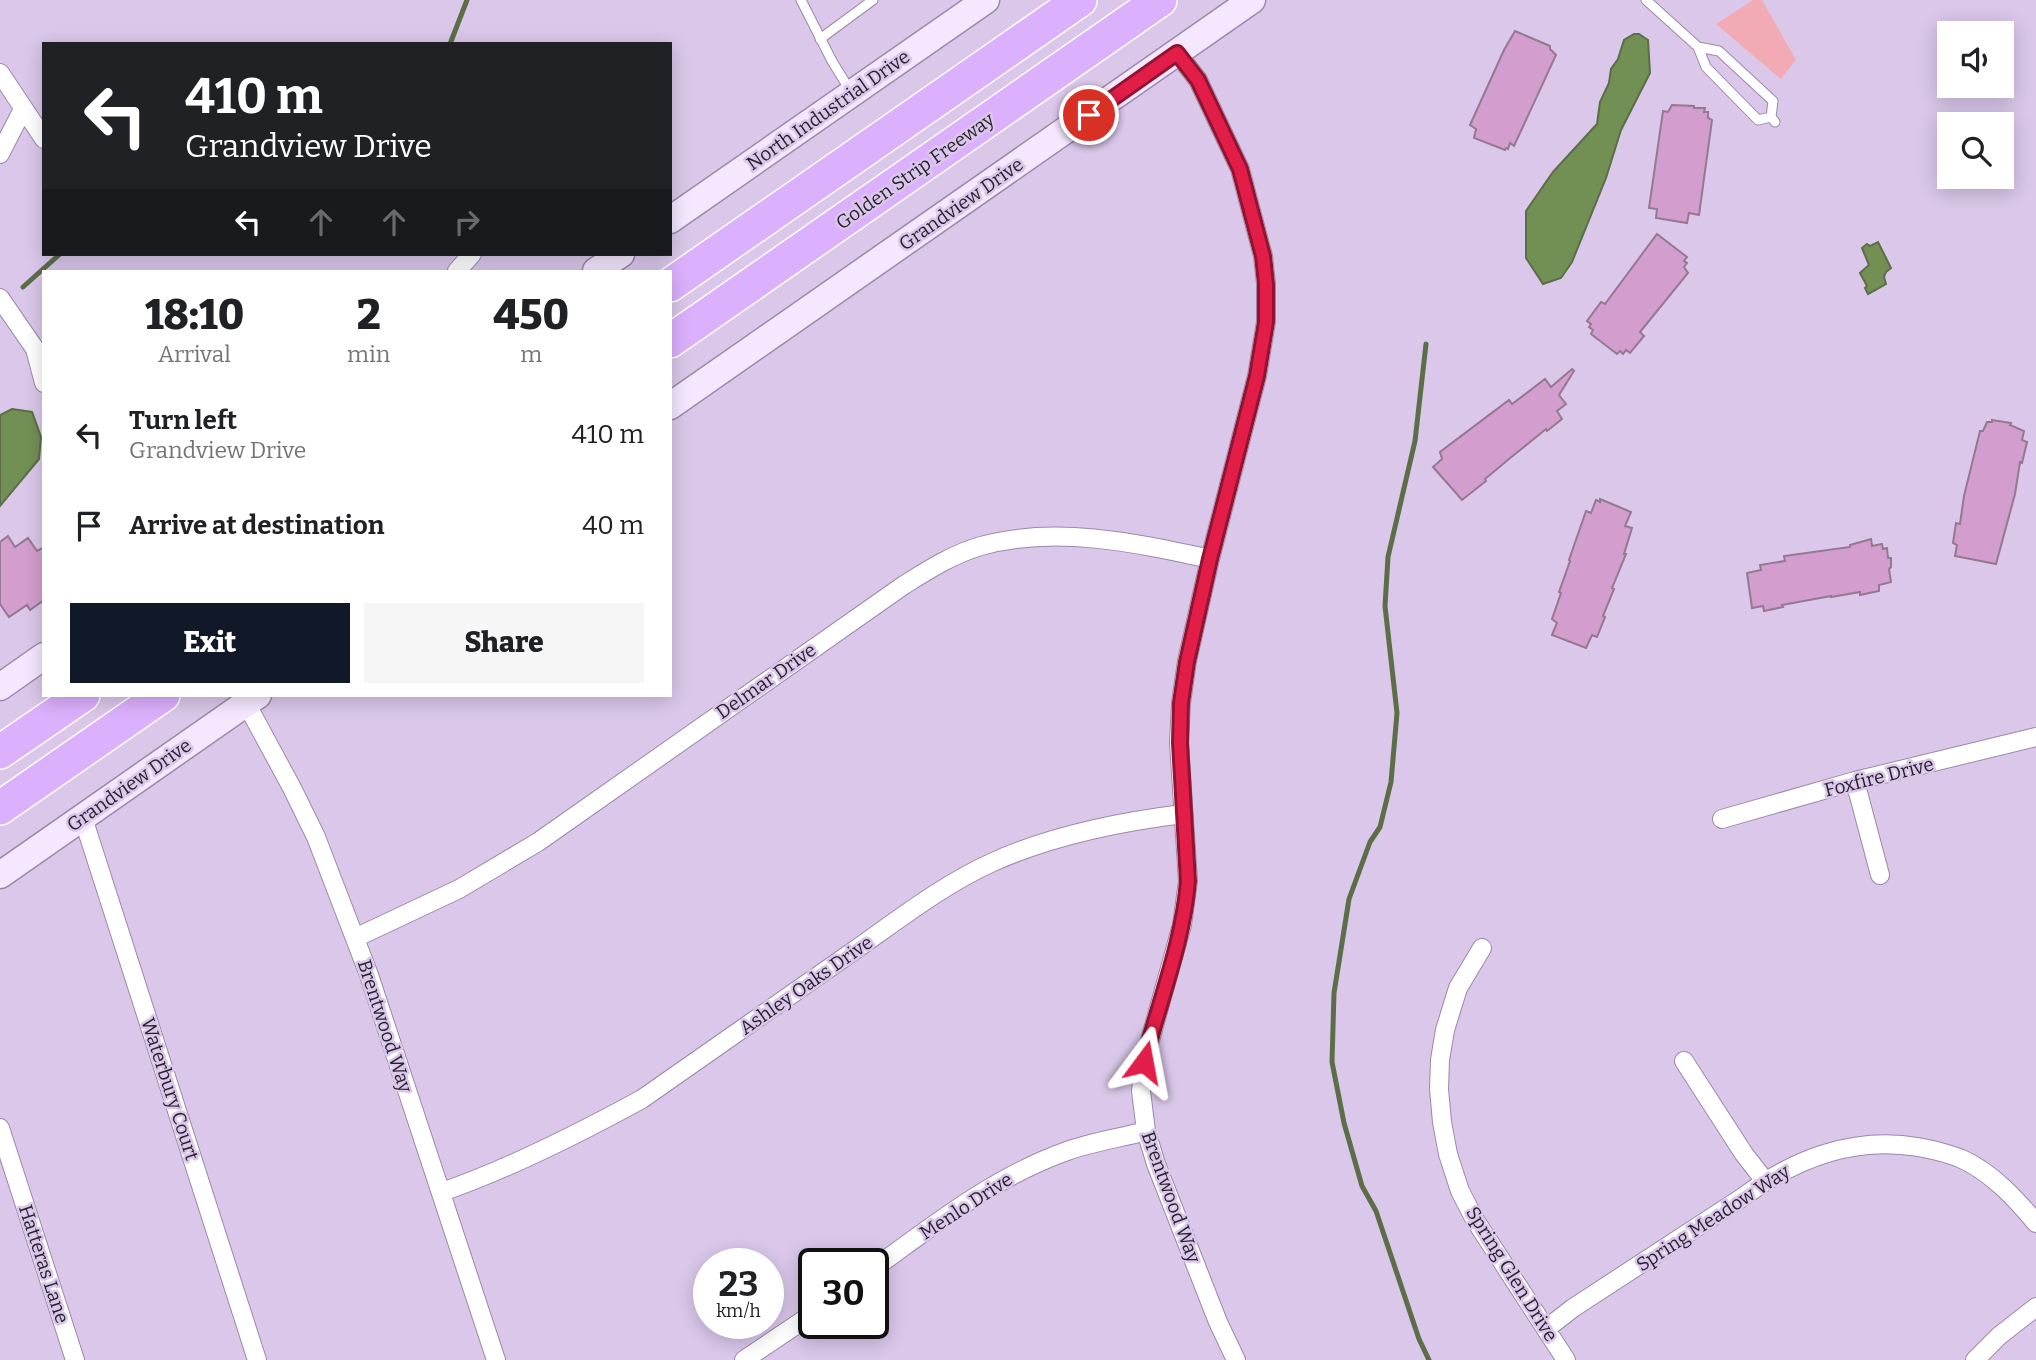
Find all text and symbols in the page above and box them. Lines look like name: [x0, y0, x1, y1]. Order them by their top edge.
map controls: [1937, 21, 2014, 189]
button: sound: [1937, 21, 2014, 98]
street label: North Industrial Drive: [742, 45, 914, 175]
text: 410 m: [185, 67, 323, 126]
icon: left: [70, 70, 161, 161]
pin: [1059, 85, 1119, 145]
icon: arrive: [1070, 96, 1108, 134]
street label: Golden Strip Freeway: [831, 107, 999, 234]
button: search: [1937, 112, 2014, 189]
text: Grandview Drive: [185, 127, 432, 165]
street label: Grandview Drive: [894, 153, 1028, 255]
icon: left: [229, 203, 267, 241]
icon: ahead: [302, 203, 340, 241]
icon: ahead: [375, 203, 413, 241]
icon: right: [448, 203, 486, 241]
text: 18:10: [145, 290, 244, 340]
text: 2: [357, 290, 381, 340]
text: 450: [493, 290, 569, 340]
text: Arrival: [158, 340, 231, 368]
text: min: [347, 340, 390, 368]
text: m: [520, 340, 542, 368]
text: Turn left: [129, 405, 237, 436]
icon: left: [70, 416, 108, 454]
text: 410 m: [572, 419, 644, 450]
text: Grandview Drive: [129, 436, 306, 464]
icon: arrive: [70, 507, 108, 545]
text: Arrive at destination: [129, 510, 384, 541]
text: 40 m: [582, 510, 644, 541]
button: Exit: [70, 603, 350, 683]
button: Share: [364, 603, 644, 683]
street label: Delmar Drive: [712, 638, 820, 724]
street label: Grandview Drive: [62, 734, 196, 836]
street label: Foxfire Drive: [1822, 752, 1936, 802]
street label: Ashley Oaks Drive: [735, 930, 877, 1040]
street label: Brentwood Way: [353, 957, 418, 1096]
street label: Waterbury Court: [136, 1015, 204, 1163]
position arrow: [1107, 1025, 1181, 1099]
street label: Brentwood Way: [1137, 1128, 1206, 1267]
street label: Spring Meadow Way: [1632, 1159, 1795, 1276]
street label: Menlo Drive: [915, 1167, 1017, 1245]
street label: Hatteras Lane: [14, 1202, 74, 1326]
street label: Spring Glen Drive: [1461, 1202, 1563, 1346]
speed limit sign: 30: [798, 1248, 889, 1339]
text: 23: [719, 1263, 758, 1305]
text: km/h: [716, 1300, 761, 1322]

